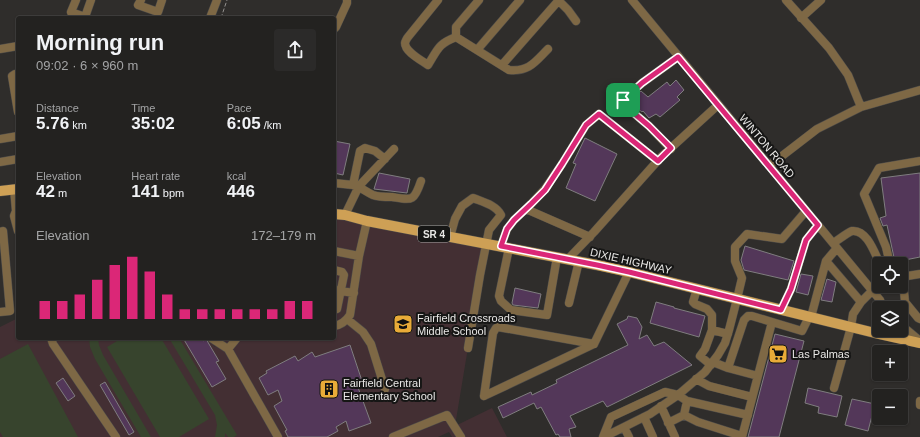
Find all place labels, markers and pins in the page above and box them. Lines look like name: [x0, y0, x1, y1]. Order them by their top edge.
pin: [606, 83, 640, 117]
place label: Fairfield Crossroads Middle School: [417, 312, 516, 337]
school or university icon: Fairfield Crossroads Middle School: [392, 313, 414, 335]
supermarket icon: Las Palmas: [767, 343, 789, 365]
place label: Las Palmas: [792, 348, 850, 360]
place label: Fairfield Central Elementary School: [343, 377, 435, 402]
building icon: Fairfield Central Elementary School: [318, 378, 340, 400]

